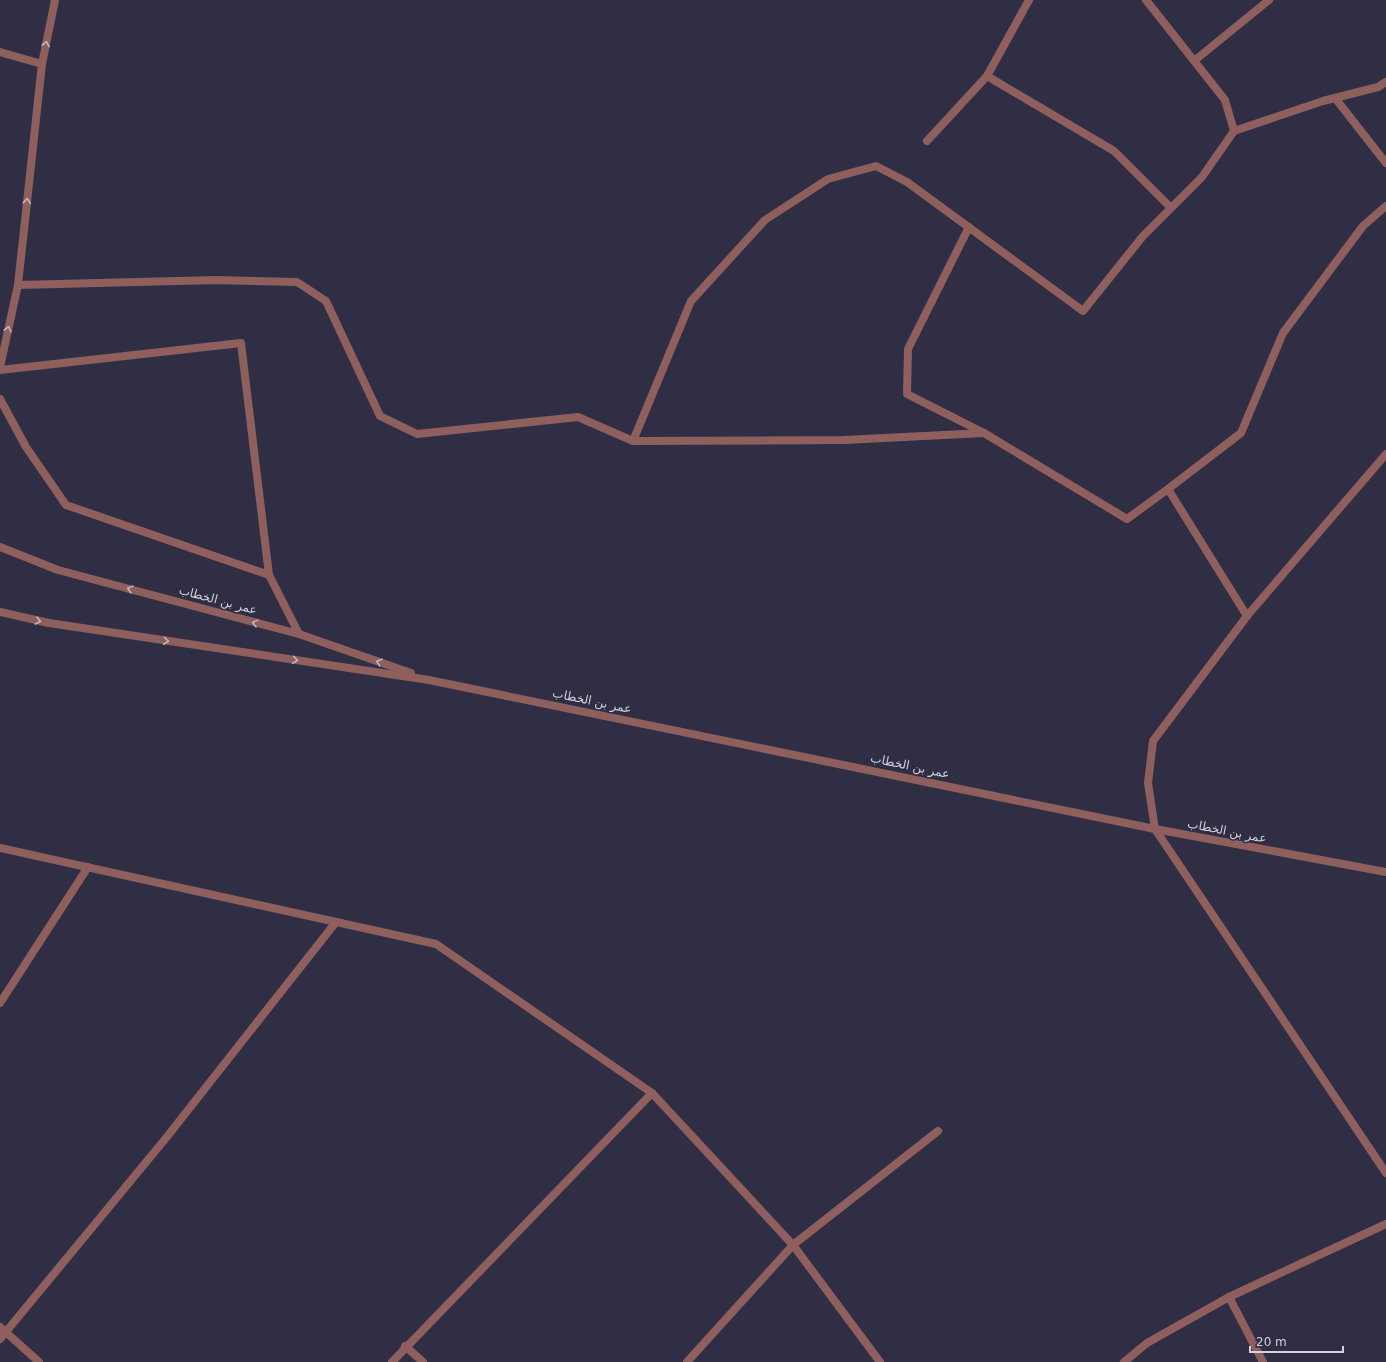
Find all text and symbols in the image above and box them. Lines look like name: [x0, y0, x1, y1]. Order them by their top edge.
one-way arrow: [42, 41, 50, 47]
one-way arrow: [23, 198, 32, 204]
one-way arrow: [4, 326, 12, 332]
street label: عمر بن الخطاب: [177, 583, 259, 618]
one-way arrow: [126, 586, 133, 594]
one-way arrow: [35, 616, 41, 624]
one-way arrow: [252, 619, 259, 627]
one-way arrow: [163, 636, 169, 645]
one-way arrow: [292, 655, 298, 664]
one-way arrow: [376, 659, 383, 667]
street label: عمر بن الخطاب: [551, 686, 633, 717]
street label: عمر بن الخطاب: [869, 751, 951, 782]
street label: عمر بن الخطاب: [1186, 816, 1268, 847]
scale bar: [1250, 1328, 1343, 1354]
text: 20 m: [1256, 1335, 1287, 1349]

